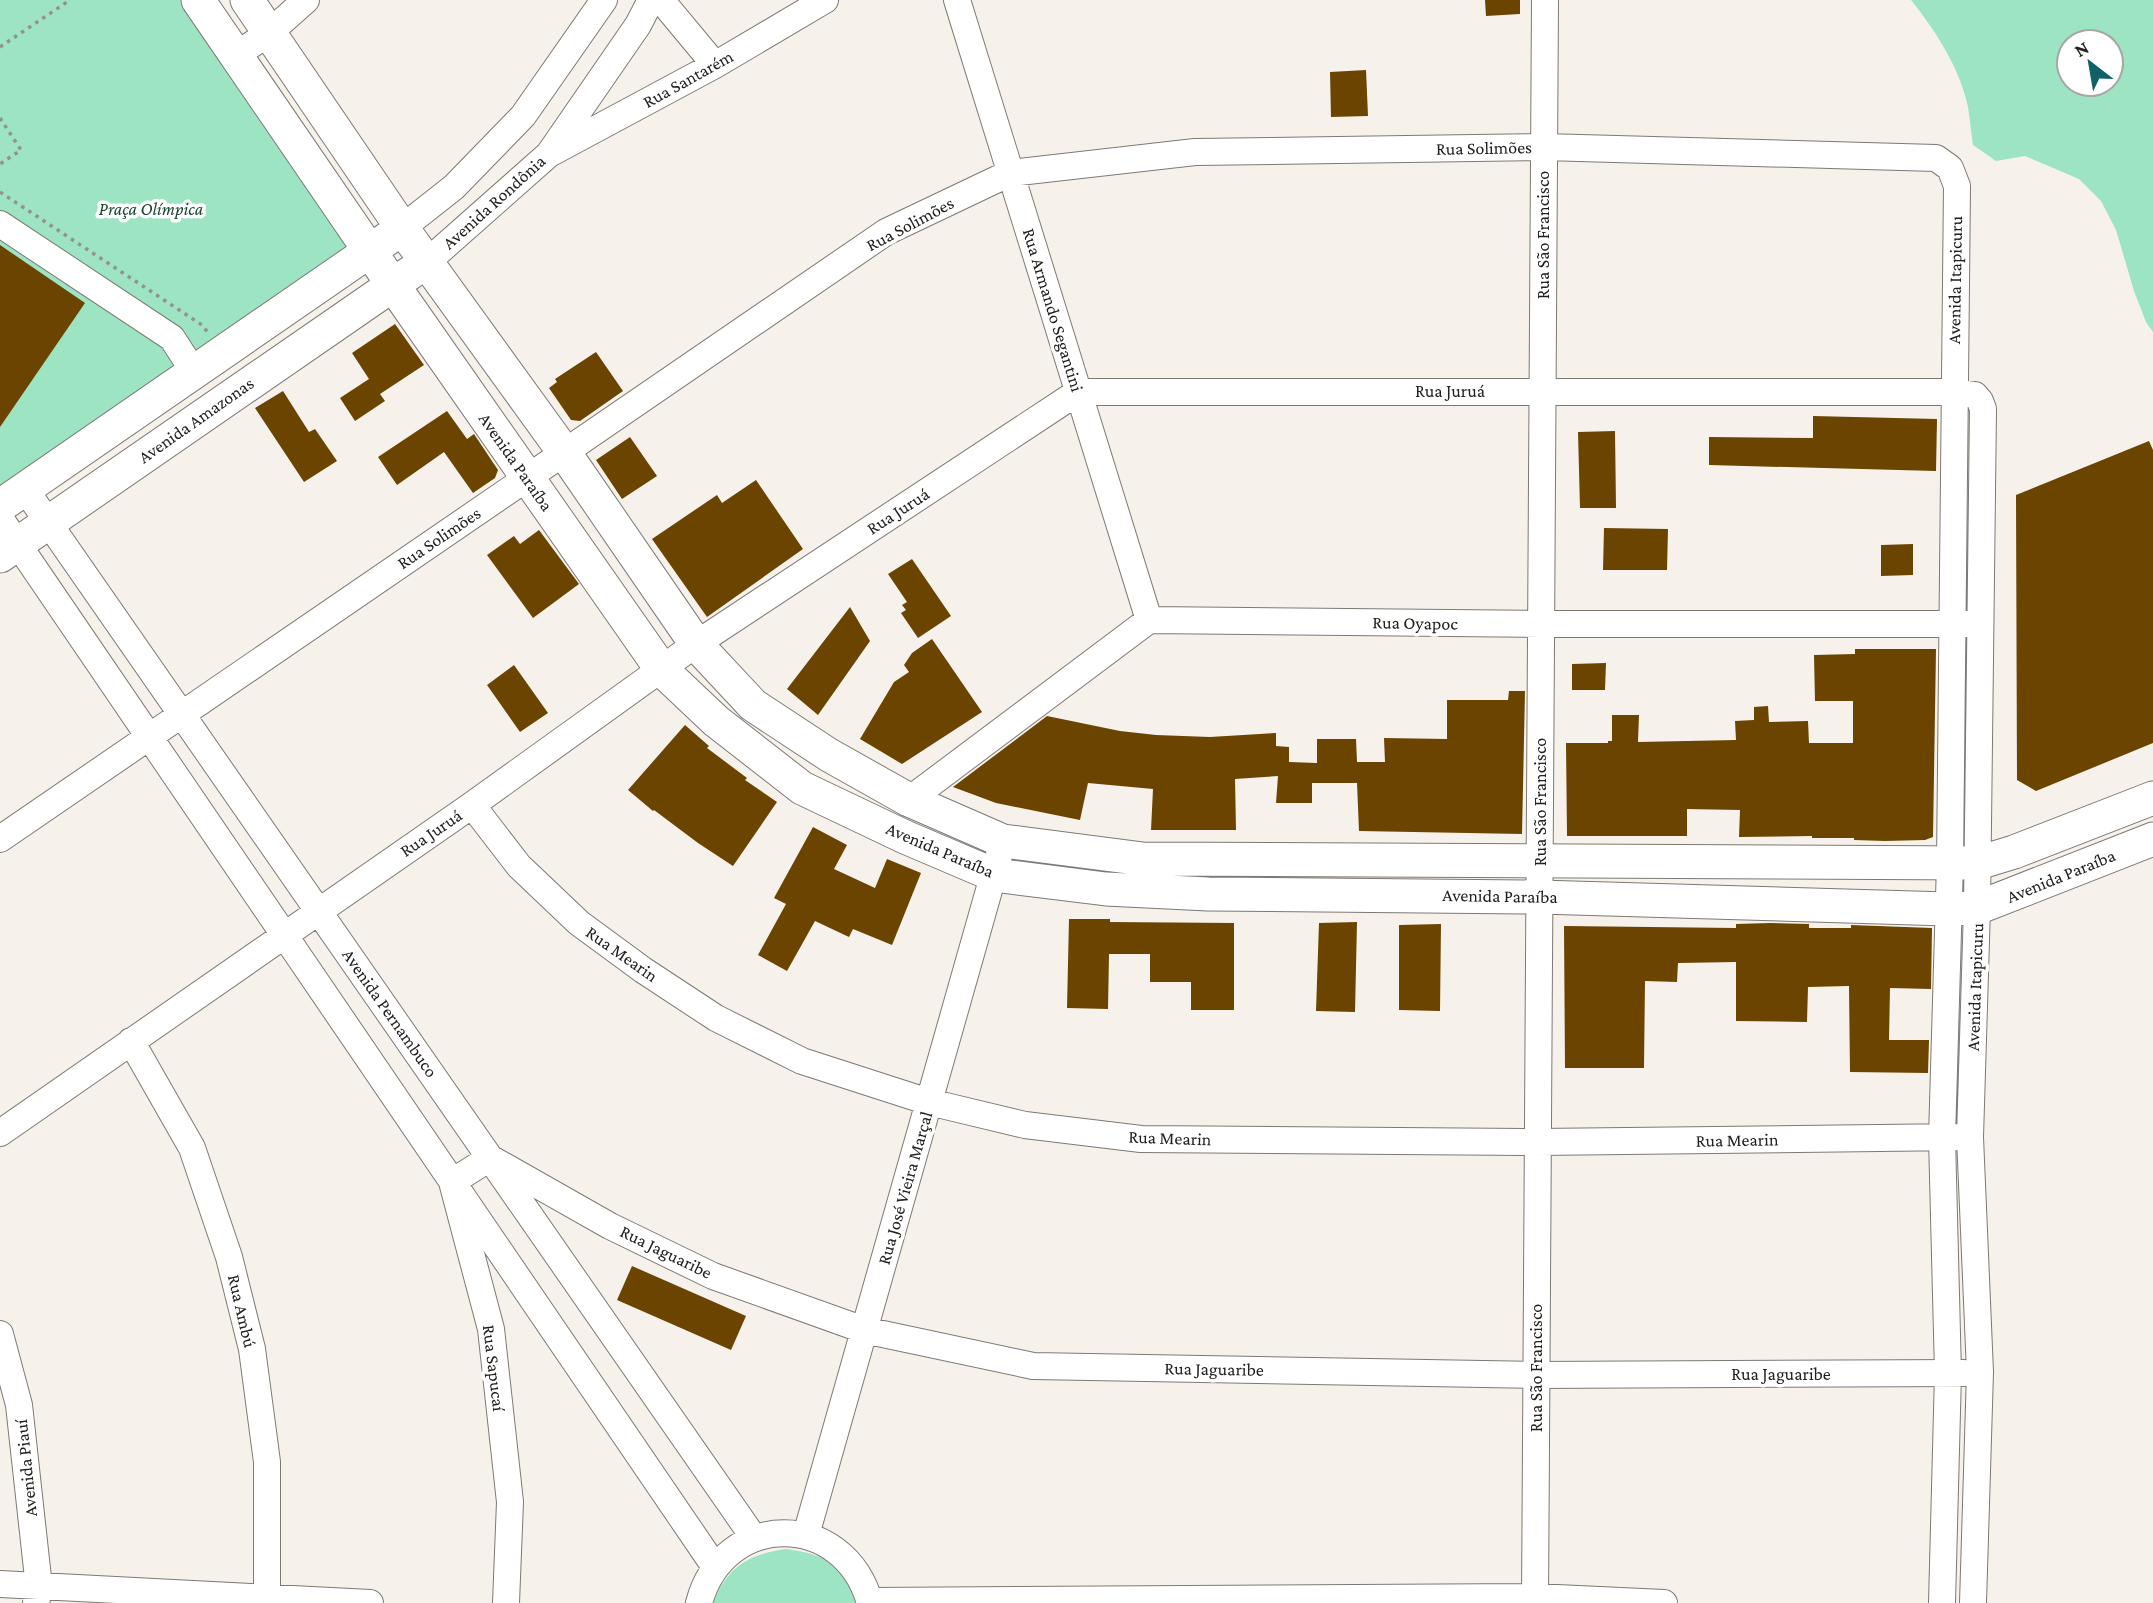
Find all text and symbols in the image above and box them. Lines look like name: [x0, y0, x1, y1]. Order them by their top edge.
north arrow: [2055, 28, 2125, 98]
text: N: [2071, 36, 2093, 61]
street label: Rua Santarém: [639, 46, 737, 112]
street label: Rua Solimões: [1436, 137, 1532, 159]
street label: Avenida Rondônia: [439, 151, 549, 253]
street label: Rua São Francisco: [1533, 171, 1553, 299]
street label: Rua Solimões: [863, 193, 957, 255]
park label: Praça Olímpica: [99, 199, 204, 219]
street label: Avenida Itapicuru: [1944, 215, 1966, 344]
street label: Rua Armando Segantini: [1019, 226, 1087, 394]
street label: Avenida Amazonas: [135, 373, 257, 467]
street label: Rua Juruá: [1415, 381, 1485, 401]
street label: Avenida Paraíba: [475, 409, 557, 515]
street label: Rua Juruá: [863, 483, 933, 539]
street label: Rua Solimões: [394, 503, 484, 573]
street label: Rua Oyapoc: [1372, 612, 1458, 634]
street label: Rua São Francisco: [1530, 738, 1550, 866]
street label: Rua Juruá: [396, 805, 466, 861]
street label: Avenida Paraíba: [883, 818, 997, 882]
street label: Avenida Paraíba: [2004, 845, 2118, 907]
street label: Avenida Paraíba: [1442, 885, 1558, 907]
street label: Rua Mearin: [582, 922, 662, 986]
street label: Avenida Itapicuru: [1963, 922, 1987, 1051]
street label: Avenida Pernambuco: [338, 945, 442, 1081]
street label: Rua José Vieira Marçal: [874, 1109, 937, 1267]
street label: Rua Mearin: [1128, 1127, 1212, 1149]
street label: Rua Mearin: [1695, 1129, 1779, 1151]
street label: Rua Jaguaribe: [617, 1221, 715, 1283]
street label: Rua Ambú: [224, 1272, 260, 1350]
street label: Rua São Francisco: [1526, 1304, 1546, 1432]
street label: Rua Sapucaí: [479, 1323, 509, 1414]
street label: Rua Jaguaribe: [1164, 1358, 1264, 1380]
street label: Rua Jaguaribe: [1731, 1364, 1831, 1384]
street label: Avenida Piauí: [11, 1417, 41, 1518]

